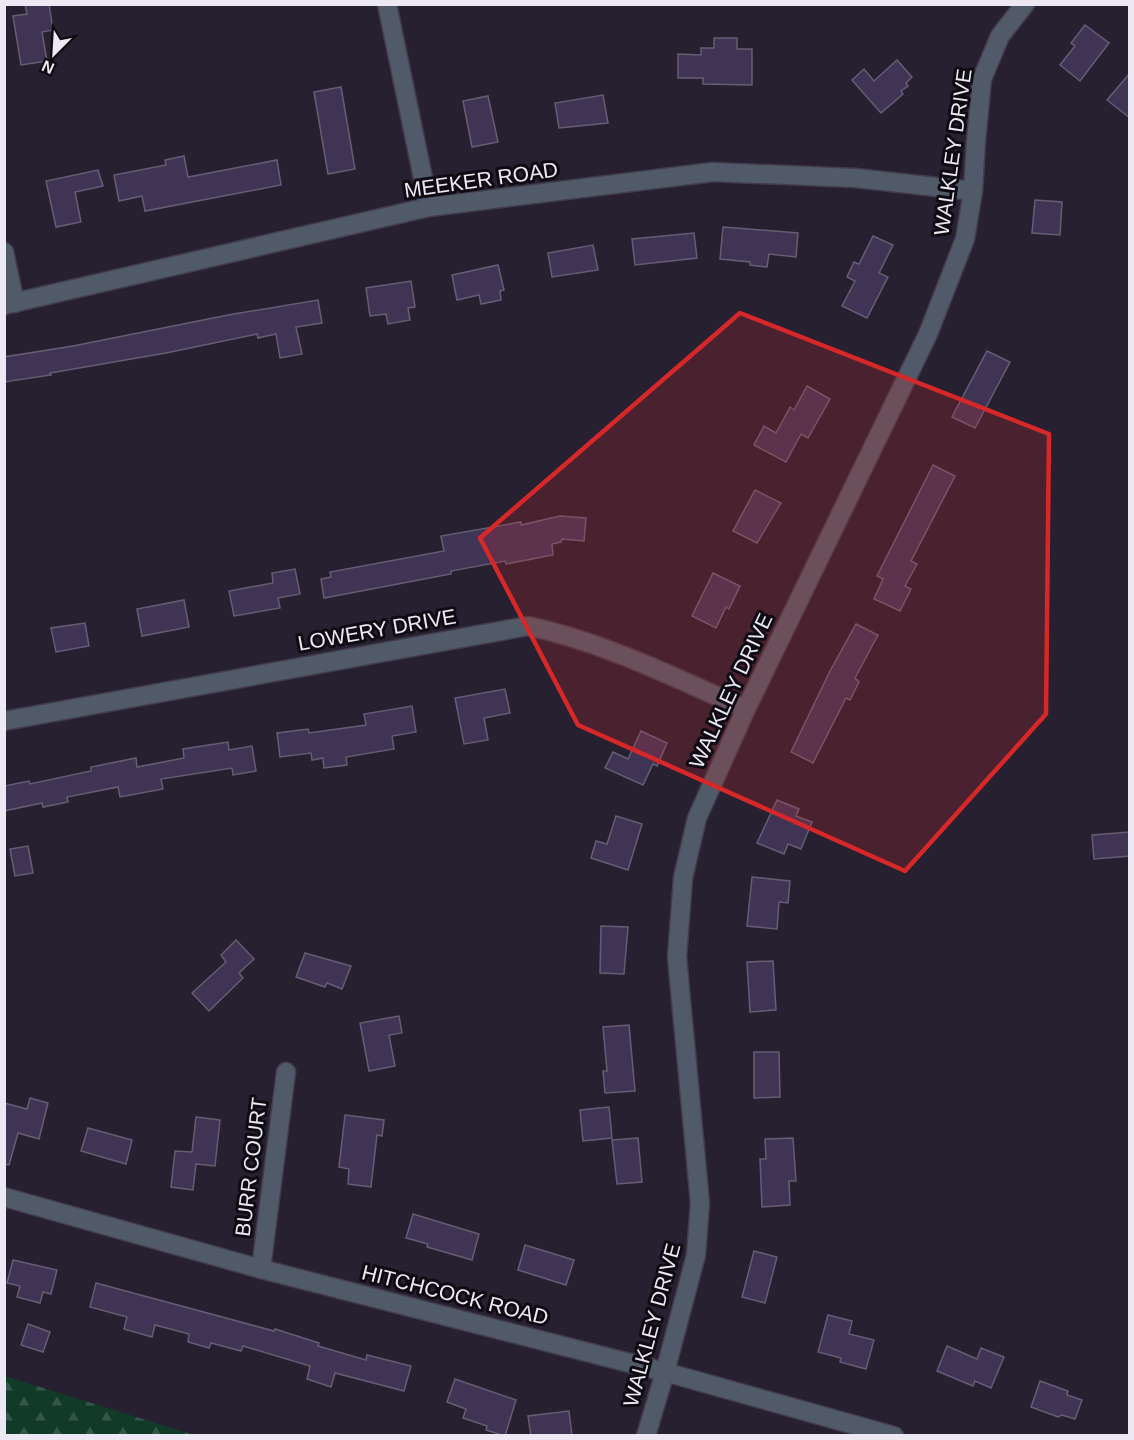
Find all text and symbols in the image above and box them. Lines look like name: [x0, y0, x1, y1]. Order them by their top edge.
north arrow: [24, 24, 84, 84]
text: N: [39, 57, 57, 77]
street label: WALKLEY DRIVE: [929, 67, 976, 237]
street label: MEEKER ROAD: [402, 157, 559, 202]
street label: LOWERY DRIVE: [296, 604, 458, 655]
street label: WALKLEY DRIVE: [685, 610, 776, 772]
street label: BURR COURT: [231, 1096, 270, 1238]
street label: WALKLEY DRIVE: [619, 1241, 684, 1409]
street label: HITCHCOCK ROAD: [360, 1260, 551, 1329]

